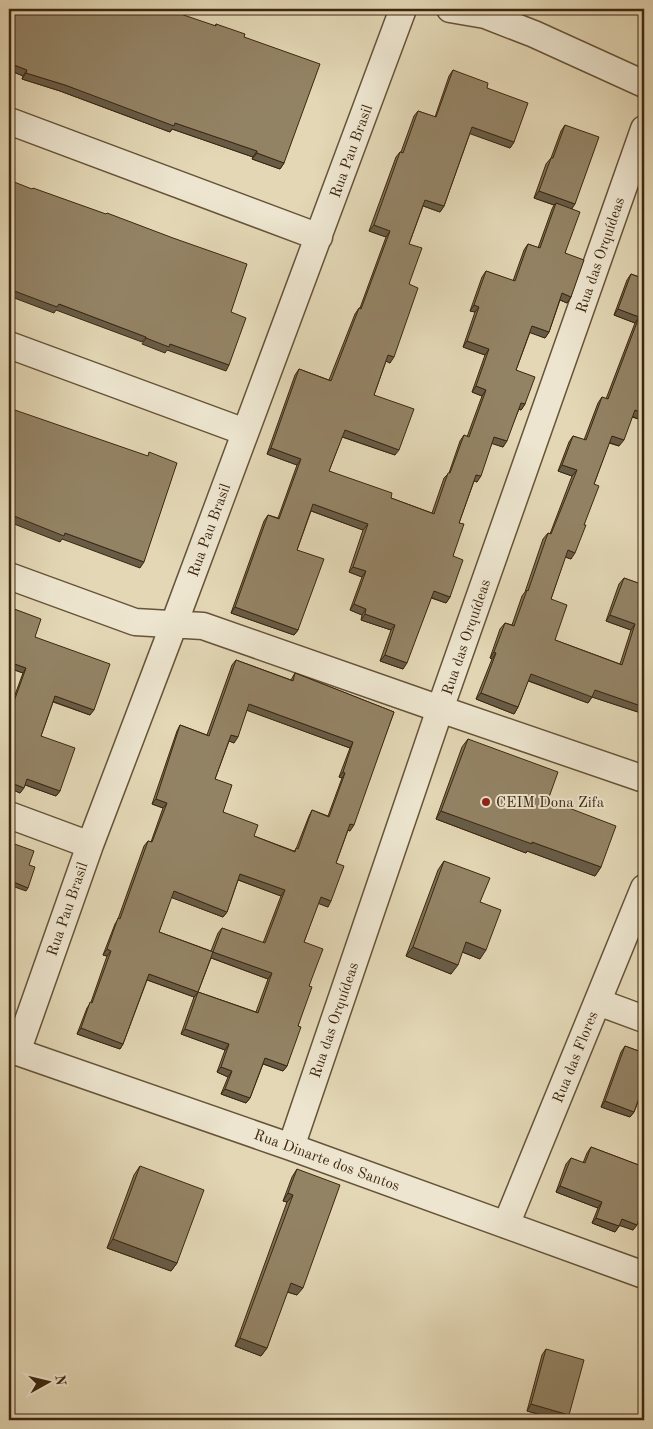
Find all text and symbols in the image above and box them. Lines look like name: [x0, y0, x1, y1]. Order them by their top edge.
street label: Rua Pau Brasil: [329, 103, 376, 200]
street label: Rua das Orquídeas: [575, 196, 628, 315]
street label: Rua Pau Brasil: [187, 482, 234, 579]
street label: Rua das Orquídeas: [441, 578, 494, 697]
marker: CEIM Dona Zifa: [480, 796, 492, 808]
place label: CEIM Dona Zifa: [496, 796, 605, 811]
street label: Rua Pau Brasil: [45, 861, 91, 958]
street label: Rua das Orquídeas: [309, 961, 362, 1080]
street label: Rua das Flores: [551, 1010, 602, 1106]
street label: Rua Dinarte dos Santos: [252, 1128, 401, 1195]
north arrow: [22, 1356, 72, 1406]
text: N: [52, 1374, 68, 1387]

